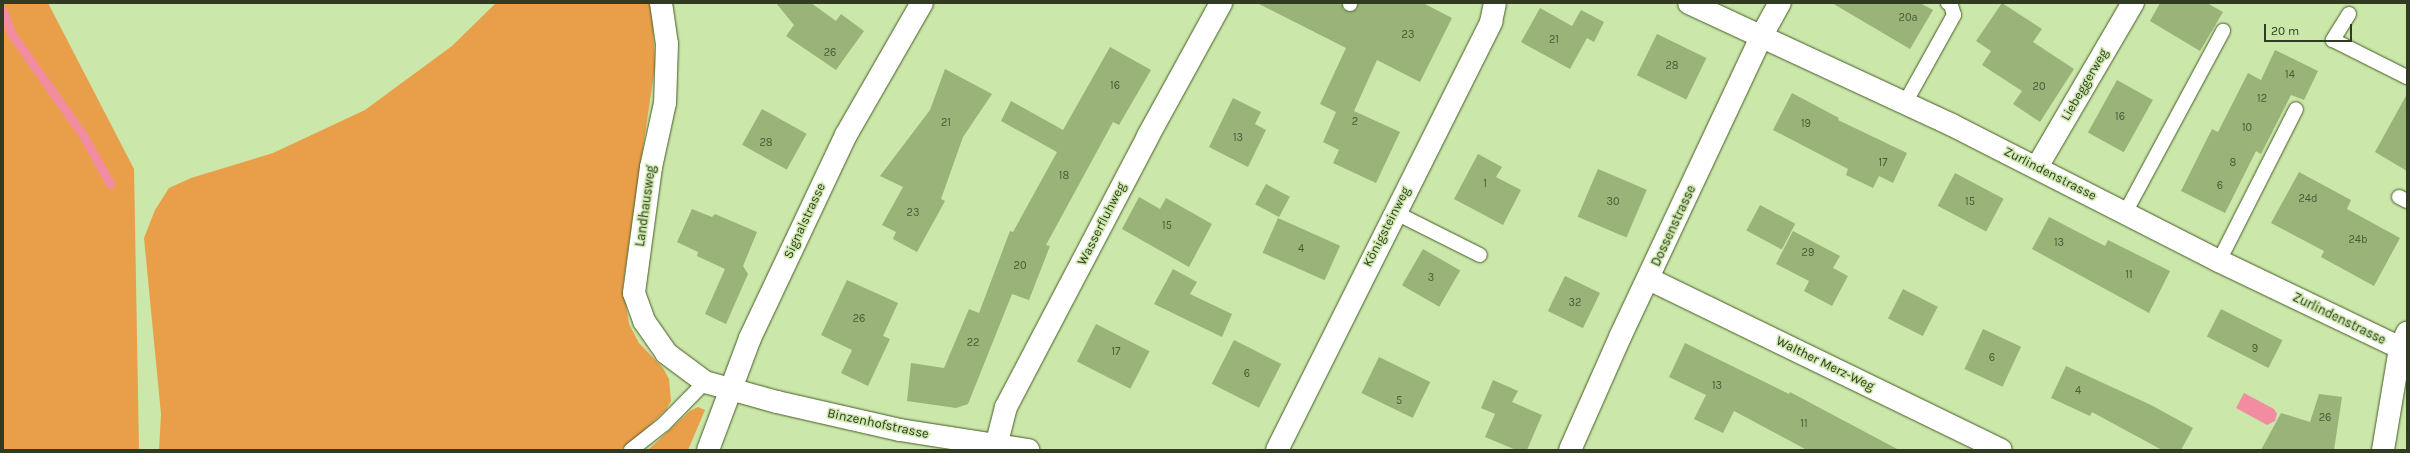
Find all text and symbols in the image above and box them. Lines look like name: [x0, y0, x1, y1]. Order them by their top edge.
house number: 20a: [1899, 11, 1917, 25]
scale bar: [2266, 16, 2354, 42]
text: 20 m: [2271, 24, 2299, 38]
house number: 23: [1402, 28, 1414, 42]
house number: 21: [1549, 33, 1559, 47]
house number: 26: [824, 46, 836, 60]
street label: Liebeggerweg: [2058, 46, 2112, 124]
house number: 28: [1665, 59, 1679, 73]
house number: 14: [2285, 68, 2295, 82]
house number: 16: [1110, 79, 1120, 93]
house number: 20: [2033, 80, 2045, 94]
house number: 12: [2257, 92, 2267, 106]
house number: 16: [2115, 110, 2125, 124]
house number: 2: [1352, 115, 1358, 129]
house number: 21: [941, 116, 951, 130]
house number: 19: [1801, 117, 1811, 131]
house number: 10: [2242, 121, 2252, 135]
house number: 13: [1233, 131, 1243, 145]
house number: 28: [759, 136, 773, 150]
street label: Zurlindenstrasse: [2001, 144, 2099, 204]
house number: 17: [1879, 156, 1887, 170]
house number: 8: [2230, 156, 2236, 170]
street label: Landhausweg: [633, 164, 659, 248]
house number: 18: [1059, 169, 1069, 183]
house number: 1: [1483, 177, 1487, 191]
house number: 6: [2217, 179, 2223, 193]
street label: Wasserfluhweg: [1074, 180, 1130, 268]
street label: Signalstrasse: [781, 181, 829, 261]
street label: Dossenstrasse: [1648, 183, 1700, 269]
street label: Königsteinweg: [1360, 184, 1414, 270]
house number: 24d: [2298, 192, 2318, 206]
house number: 30: [1606, 195, 1620, 209]
house number: 15: [1965, 195, 1975, 209]
house number: 23: [907, 206, 919, 220]
house number: 15: [1162, 219, 1172, 233]
house number: 24b: [2348, 233, 2368, 247]
house number: 13: [2054, 236, 2064, 250]
house number: 4: [1298, 242, 1304, 256]
house number: 29: [1802, 246, 1814, 260]
house number: 20: [1014, 259, 1026, 273]
house number: 11: [2125, 268, 2133, 282]
house number: 3: [1428, 271, 1434, 285]
street label: Zurlindenstrasse: [2290, 290, 2388, 348]
house number: 32: [1569, 296, 1581, 310]
house number: 26: [853, 312, 865, 326]
street label: Walther Merz-Weg: [1773, 333, 1877, 395]
house number: 22: [967, 336, 979, 350]
house number: 9: [2252, 342, 2258, 356]
house number: 17: [1112, 345, 1120, 359]
house number: 6: [1989, 351, 1995, 365]
house number: 6: [1244, 367, 1250, 381]
house number: 13: [1712, 379, 1722, 393]
house number: 4: [2075, 384, 2081, 398]
house number: 5: [1396, 394, 1402, 408]
street label: Binzenhofstrasse: [826, 406, 930, 442]
house number: 26: [2319, 411, 2331, 425]
house number: 11: [1800, 417, 1808, 431]

